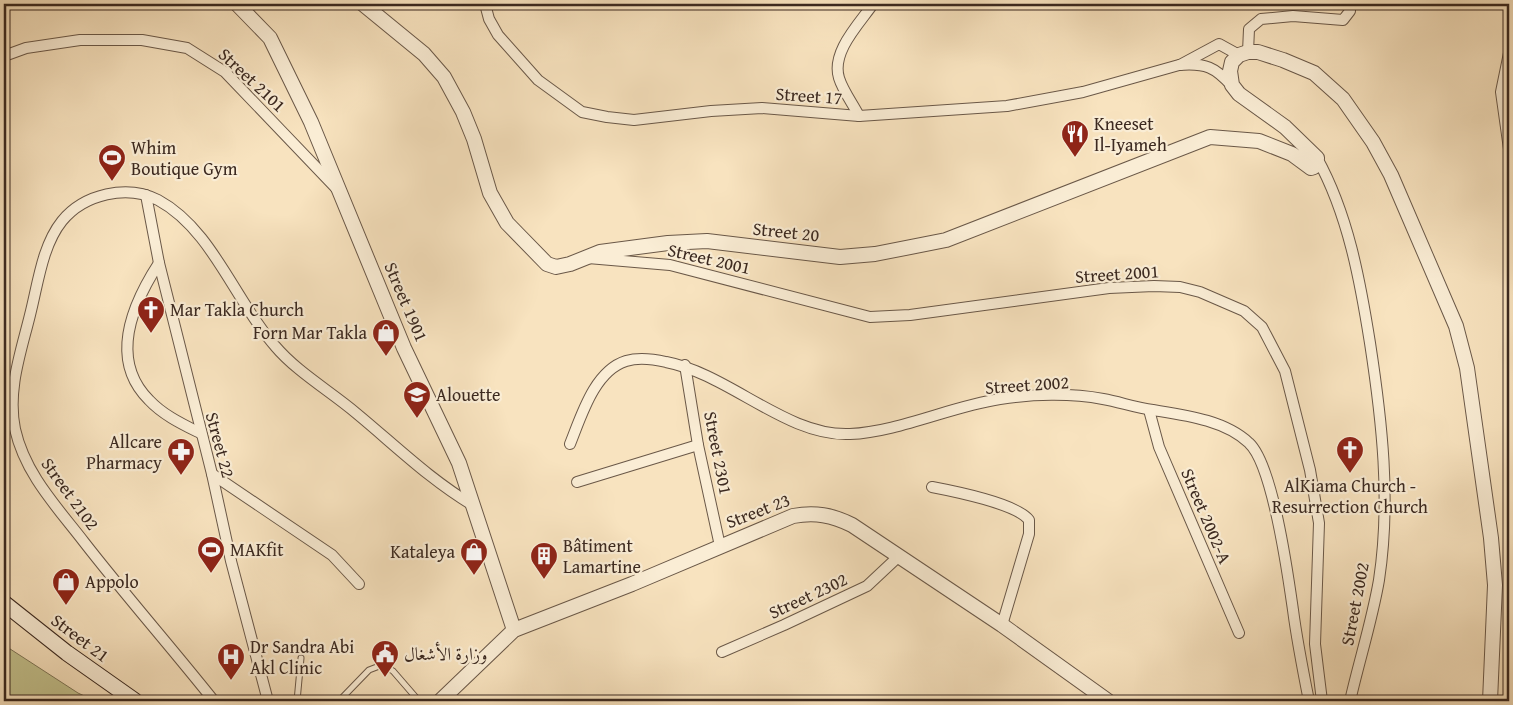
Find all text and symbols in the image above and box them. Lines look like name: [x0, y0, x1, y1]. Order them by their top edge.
street label: Street 2101: [212, 41, 292, 118]
street label: Street 17: [775, 80, 843, 111]
place label: Kneeset Il-Iyameh: [1094, 110, 1167, 158]
restaurant icon: Kneeset Il-Iyameh: [1060, 119, 1090, 158]
place label: Whim Boutique Gym: [131, 134, 238, 182]
sports icon: Whim Boutique Gym: [97, 143, 127, 182]
street label: Street 20: [751, 215, 821, 248]
street label: Street 2001: [665, 236, 753, 281]
street label: Street 2001: [1074, 257, 1160, 290]
street label: Street 1901: [378, 258, 435, 346]
church icon: Mar Takla Church: [136, 295, 166, 334]
place label: Mar Takla Church: [170, 296, 304, 323]
shop icon: Forn Mar Takla: [371, 318, 401, 357]
place label: Forn Mar Takla: [253, 319, 367, 346]
street label: Street 2002: [984, 368, 1070, 401]
school or university icon: Alouette: [402, 380, 432, 419]
place label: Alouette: [436, 381, 501, 408]
street label: Street 22: [199, 409, 242, 481]
street label: Street 2301: [697, 409, 740, 497]
place label: Allcare Pharmacy: [86, 428, 162, 476]
church icon: AlKiama Church - Resurrection Church: [1335, 435, 1365, 474]
pharmacy icon: Allcare Pharmacy: [166, 437, 196, 476]
street label: Street 2102: [35, 452, 106, 536]
street label: Street 2002-A: [1174, 464, 1239, 568]
place label: AlKiama Church - Resurrection Church: [1272, 472, 1428, 520]
street label: Street 23: [722, 486, 794, 535]
place label: Bâtiment Lamartine: [563, 532, 641, 580]
sports icon: MAKfit: [196, 535, 226, 574]
place label: MAKfit: [230, 536, 284, 563]
shop icon: Kataleya: [459, 537, 489, 576]
place label: Kataleya: [390, 538, 455, 565]
building icon: Bâtiment Lamartine: [529, 541, 559, 580]
street label: Street 2002: [1333, 560, 1376, 648]
street label: Street 2302: [764, 566, 852, 626]
shop icon: Appolo: [51, 567, 81, 606]
place label: Appolo: [85, 568, 139, 595]
street label: Street 21: [45, 607, 115, 668]
place label: Dr Sandra Abi Akl Clinic: [250, 633, 354, 681]
public building icon: وزارة الأشغال: [370, 639, 400, 678]
place label: وزارة الأشغال: [404, 640, 487, 667]
hospital icon: Dr Sandra Abi Akl Clinic: [216, 642, 246, 681]

